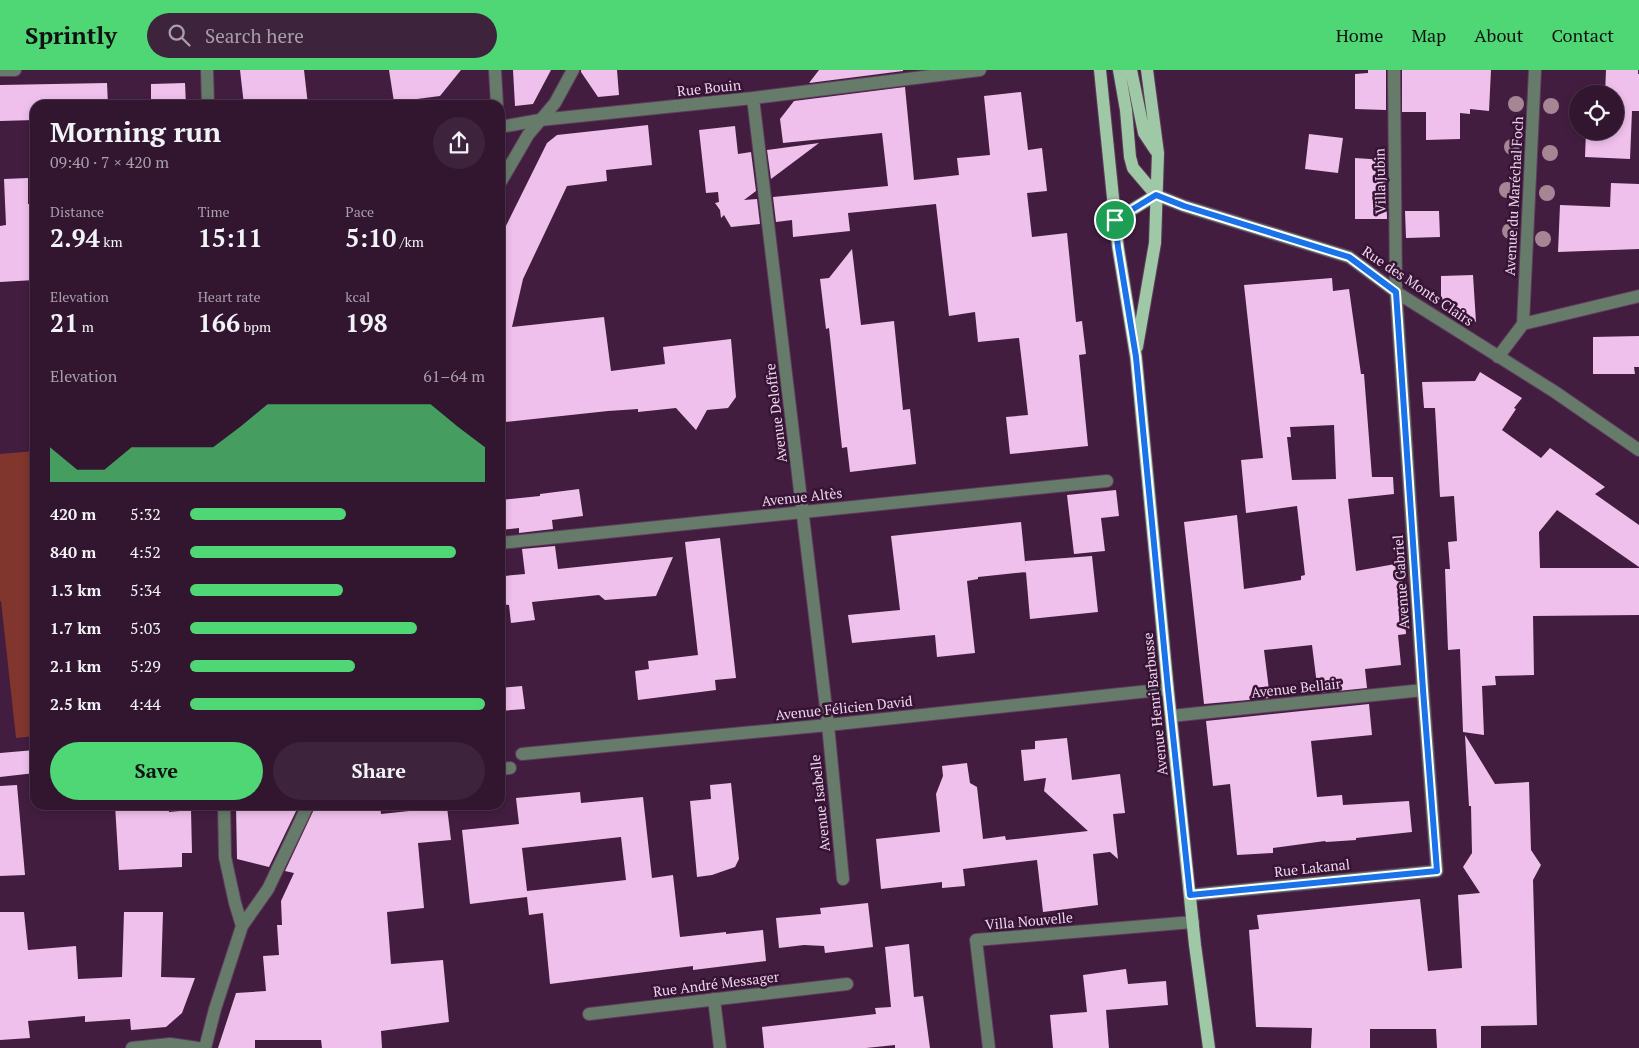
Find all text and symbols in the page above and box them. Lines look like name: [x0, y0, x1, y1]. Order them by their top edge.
search box: [147, 13, 497, 58]
text: Sprintly: [25, 19, 117, 51]
icon: search: [165, 21, 193, 49]
text: Search here: [205, 23, 304, 48]
text: Home: [1336, 23, 1383, 47]
text: Map: [1411, 23, 1446, 47]
text: About: [1474, 23, 1523, 47]
text: Contact: [1551, 23, 1614, 47]
street label: Rue Bouin: [676, 75, 743, 100]
map controls: [1569, 85, 1624, 140]
button: locate: [1569, 85, 1624, 140]
text: Morning run: [50, 113, 221, 150]
street label: Avenue du Maréchal Foch: [1500, 116, 1527, 276]
button: share: [433, 117, 485, 169]
street label: Villa Jubin: [1369, 147, 1390, 214]
text: 09:40 · 7 × 420 m: [50, 151, 169, 173]
pin: [1094, 199, 1136, 241]
text: Distance: [50, 202, 104, 221]
text: Time: [198, 202, 230, 221]
text: Pace: [345, 202, 374, 221]
icon: arrive: [1101, 206, 1129, 234]
text: 2.94: [50, 221, 100, 254]
text: 15:11: [198, 221, 263, 254]
text: 5:10: [345, 221, 396, 254]
text: km: [100, 232, 123, 251]
text: /km: [396, 232, 424, 251]
street label: Rue des Monts Clairs: [1359, 241, 1478, 330]
text: Elevation: [50, 287, 109, 306]
text: Heart rate: [198, 287, 261, 306]
text: kcal: [345, 287, 370, 306]
text: 21: [50, 306, 78, 339]
text: 166: [198, 306, 240, 339]
text: 198: [345, 306, 388, 339]
text: m: [78, 317, 94, 336]
text: bpm: [240, 317, 271, 336]
street label: Avenue Deloffre: [760, 362, 791, 464]
text: Elevation: [50, 365, 117, 387]
text: 61–64 m: [423, 365, 485, 387]
street label: Avenue Altès: [761, 483, 843, 510]
text: 420 m: [50, 503, 96, 525]
text: 5:32: [130, 503, 161, 525]
street label: Avenue Gabriel: [1388, 534, 1413, 630]
text: 840 m: [50, 541, 96, 563]
text: 4:52: [130, 541, 161, 563]
text: 1.3 km: [50, 579, 101, 601]
text: 5:34: [130, 579, 161, 601]
text: 1.7 km: [50, 617, 101, 639]
text: 5:03: [130, 617, 161, 639]
street label: Avenue Henri Barbusse: [1138, 632, 1171, 776]
text: 2.1 km: [50, 655, 101, 677]
text: 5:29: [130, 655, 161, 677]
street label: Avenue Bellair: [1250, 673, 1342, 702]
street label: Avenue Félicien David: [774, 691, 914, 724]
text: 2.5 km: [50, 693, 101, 715]
text: 4:44: [130, 693, 161, 715]
button: Save: [50, 742, 263, 800]
button: Share: [273, 742, 485, 800]
street label: Avenue Isabelle: [805, 754, 834, 853]
street label: Rue Lakanal: [1273, 854, 1351, 881]
street label: Villa Nouvelle: [984, 907, 1074, 934]
street label: Rue André Messager: [652, 966, 781, 1001]

